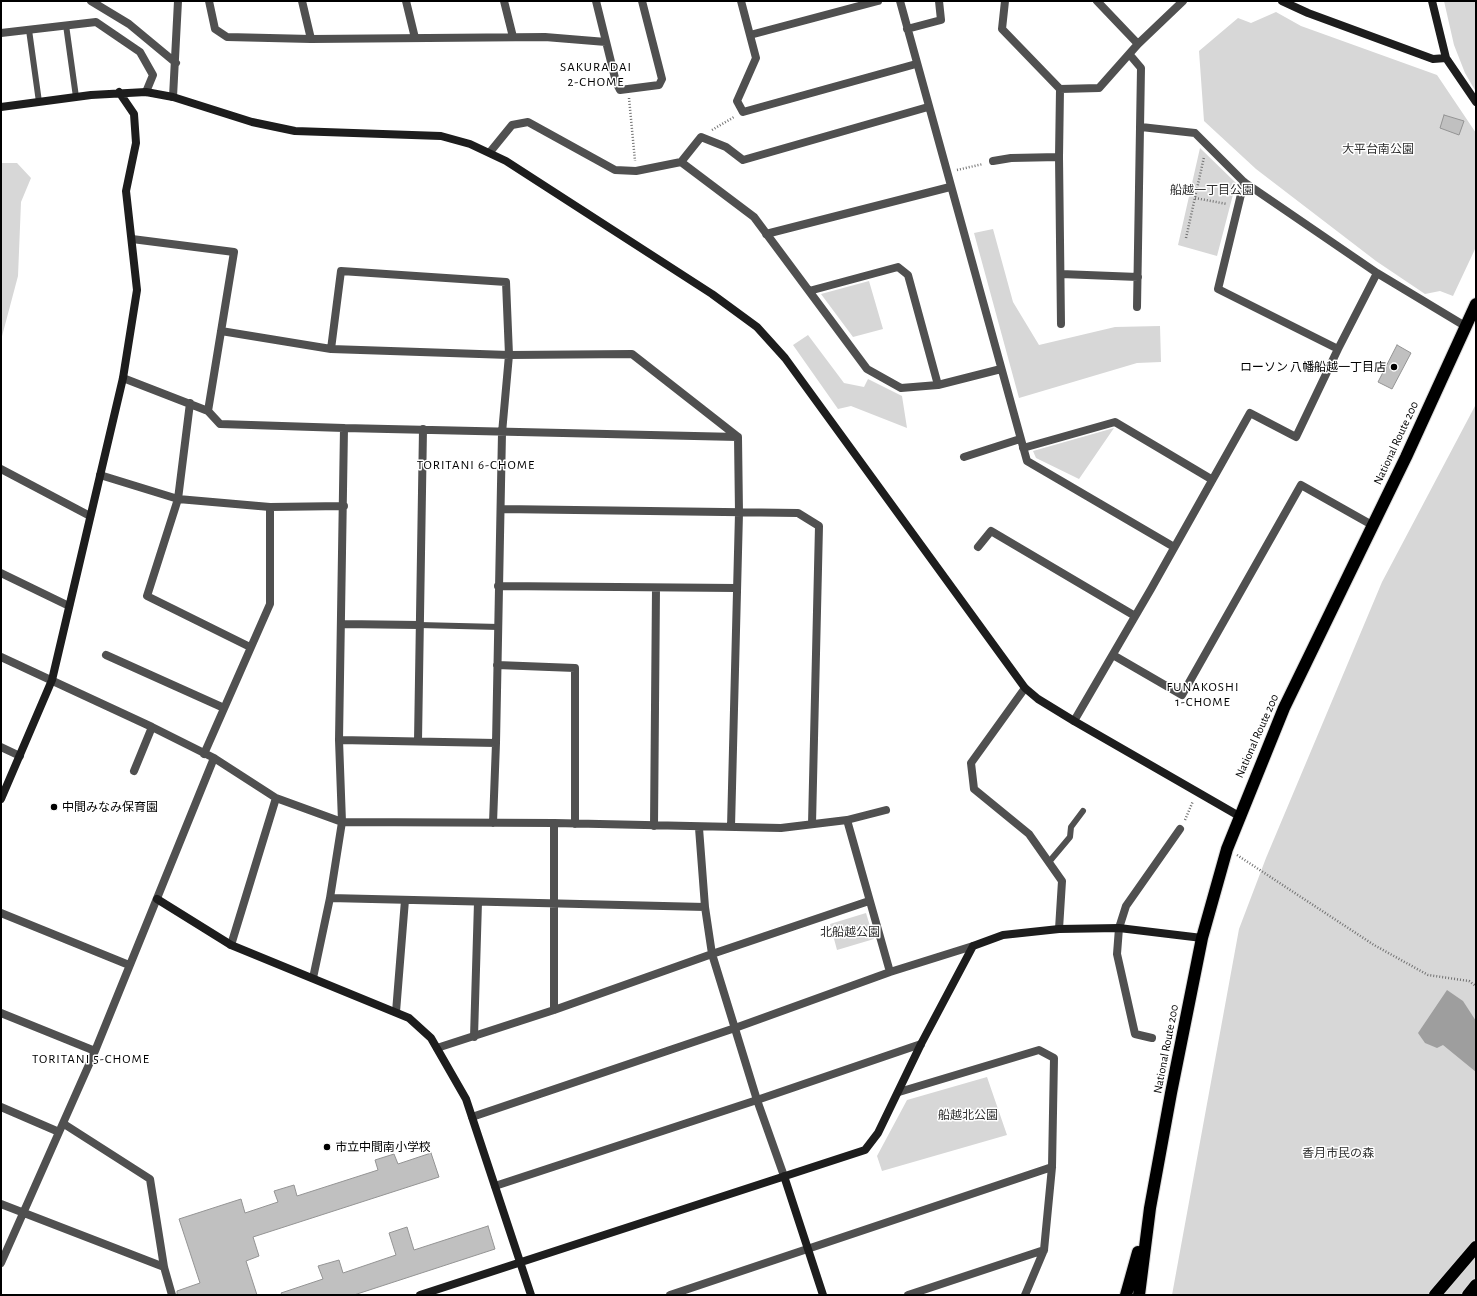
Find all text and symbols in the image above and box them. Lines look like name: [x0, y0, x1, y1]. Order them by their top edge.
district label: SAKURADAI 2-CHOME: [560, 59, 632, 90]
park label: 大平台南公園: [1342, 142, 1414, 156]
park label: 船越一丁目公園: [1170, 183, 1254, 197]
place label: ローソン 八幡船越一丁目店: [1240, 360, 1386, 374]
marker: ローソン 八幡船越一丁目店: [1389, 362, 1399, 372]
street label: National Route 200: [1370, 399, 1422, 487]
district label: TORITANI 6-CHOME: [417, 457, 535, 473]
district label: FUNAKOSHI 1-CHOME: [1167, 679, 1239, 710]
street label: National Route 200: [1232, 692, 1282, 780]
place label: 中間みなみ保育園: [62, 800, 158, 814]
marker: 中間みなみ保育園: [49, 802, 59, 812]
park label: 北船越公園: [820, 925, 880, 939]
street label: National Route 200: [1150, 1003, 1182, 1095]
district label: TORITANI 5-CHOME: [32, 1051, 150, 1067]
park label: 船越北公園: [938, 1108, 998, 1122]
place label: 市立中間南小学校: [335, 1140, 431, 1154]
marker: 市立中間南小学校: [322, 1142, 332, 1152]
park label: 香月市民の森: [1302, 1146, 1374, 1160]

